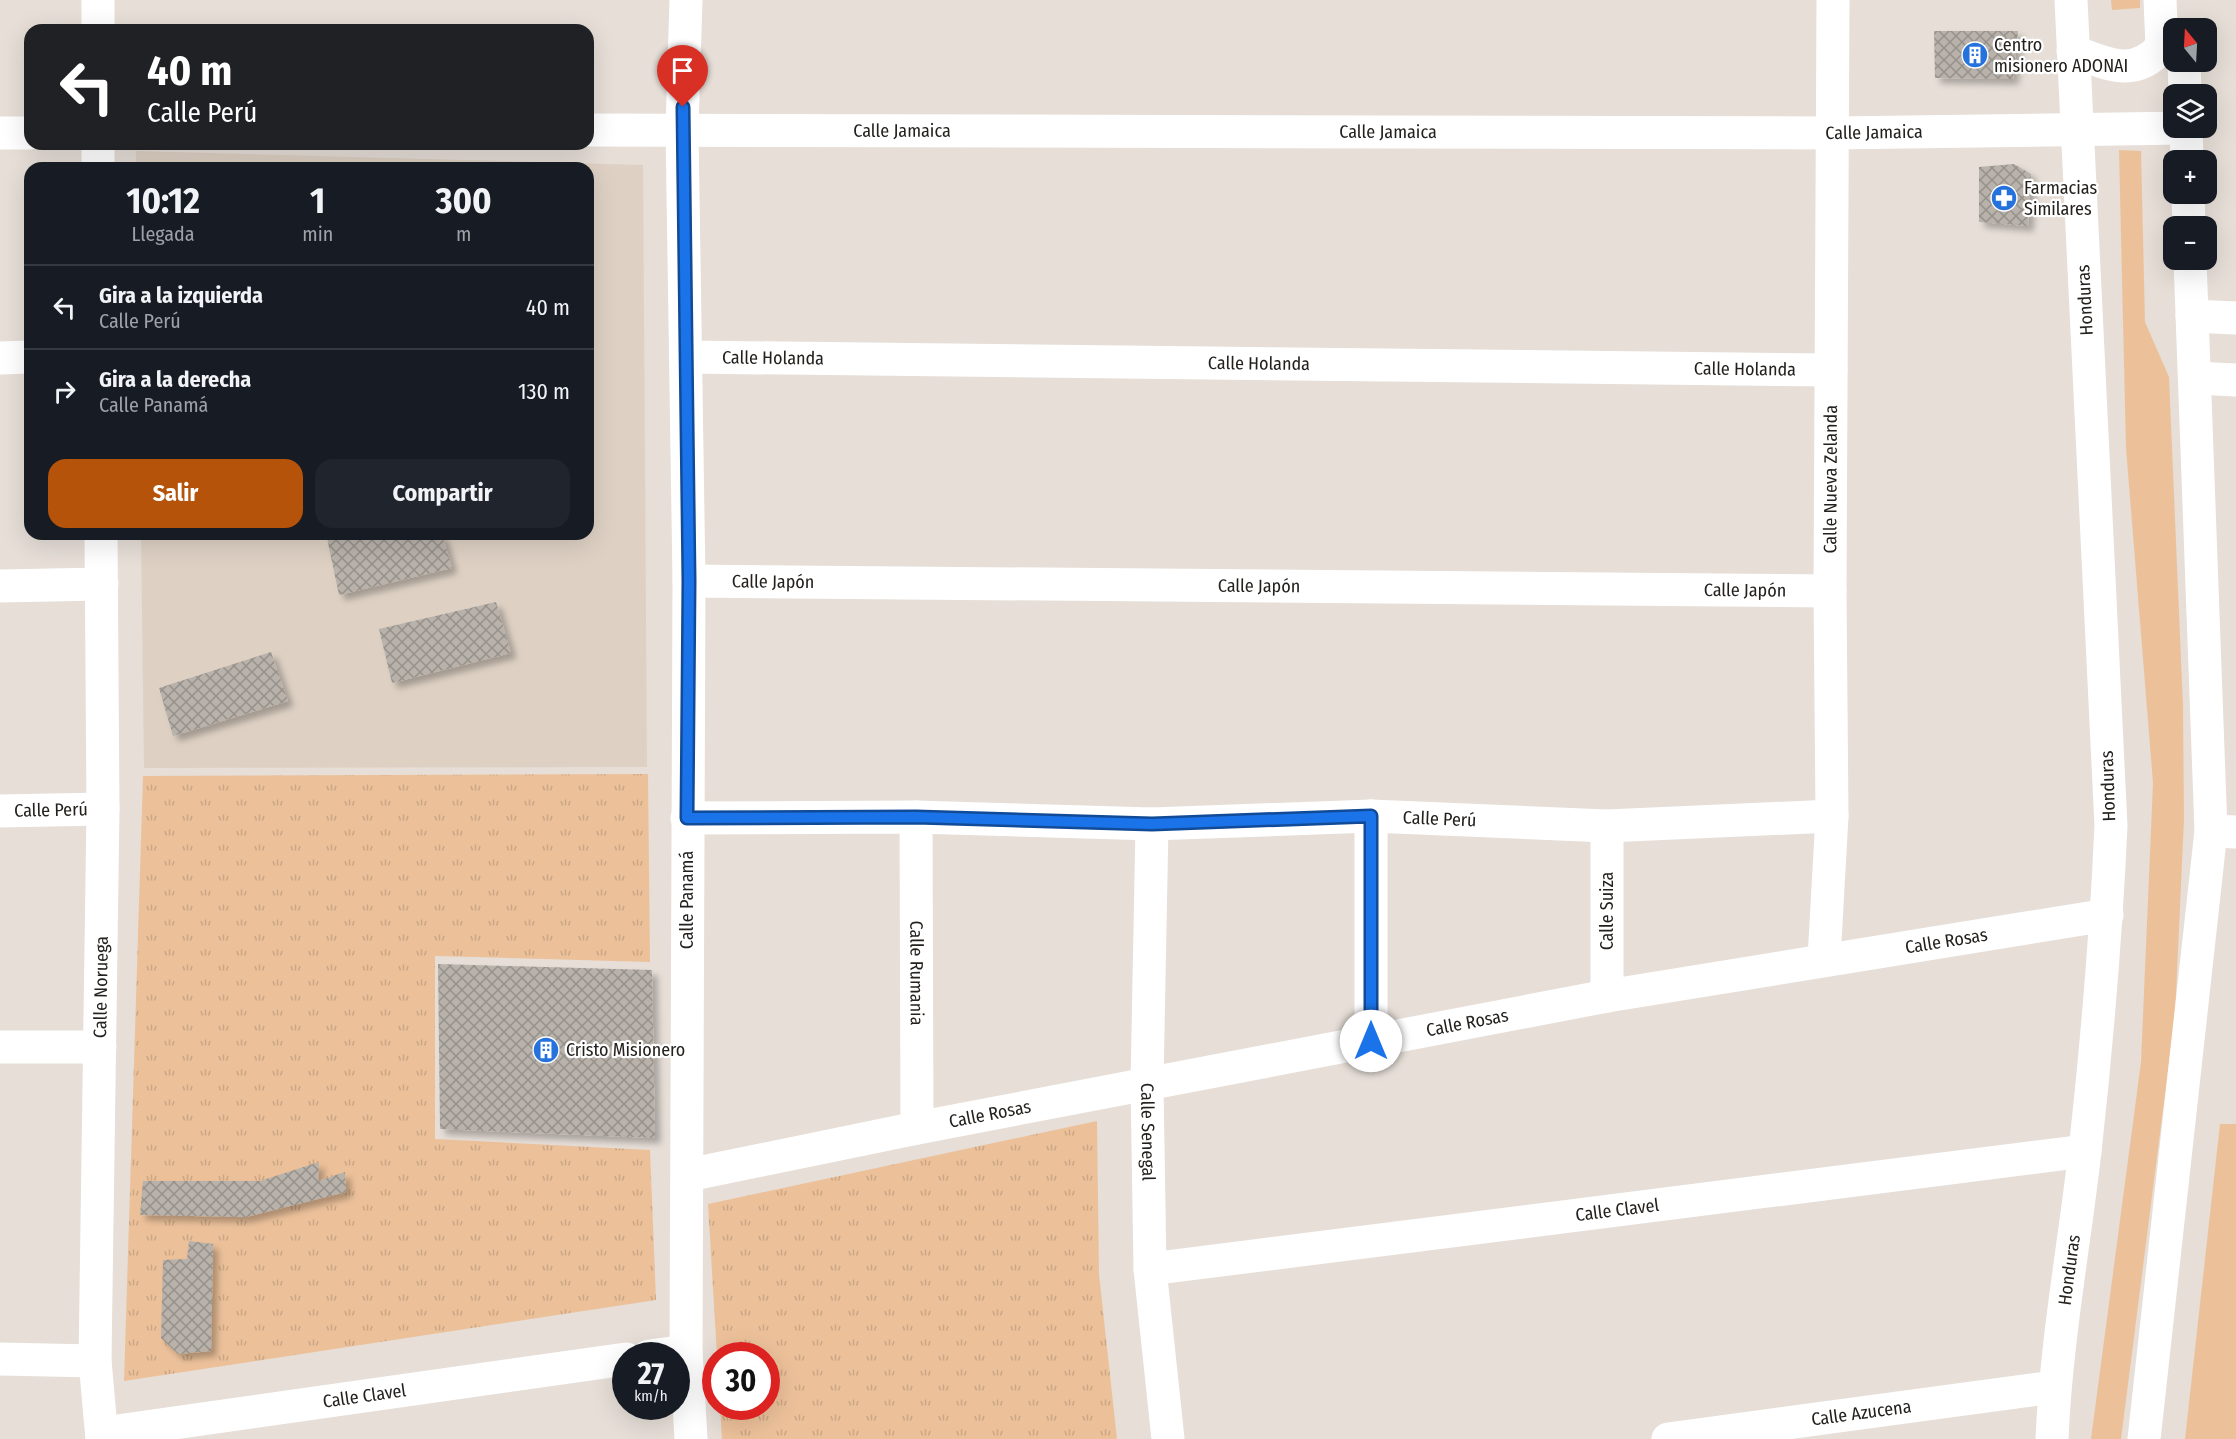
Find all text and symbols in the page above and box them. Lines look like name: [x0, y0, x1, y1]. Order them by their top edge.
north arrow: [2163, 18, 2217, 72]
map controls: [2163, 18, 2217, 270]
place label: Centro misionero ADONAI: [1994, 34, 2128, 77]
building icon: Centro misionero ADONAI: [1960, 40, 1990, 70]
pin: [657, 45, 708, 107]
text: 40 m: [147, 46, 232, 96]
icon: left: [48, 48, 126, 126]
icon: arrive: [666, 54, 699, 87]
button: layers: [2163, 84, 2217, 138]
text: Calle Perú: [147, 97, 257, 129]
street label: Calle Jamaica: [853, 120, 951, 142]
street label: Calle Jamaica: [1339, 121, 1437, 143]
street label: Calle Jamaica: [1825, 121, 1923, 144]
button: +: [2163, 150, 2217, 204]
place label: Farmacias Similares: [2024, 177, 2098, 220]
text: 10:12: [126, 179, 200, 223]
text: 1: [310, 179, 325, 223]
text: 300: [435, 179, 492, 223]
pharmacy icon: Farmacias Similares: [1989, 183, 2019, 213]
button: −: [2163, 216, 2217, 270]
text: Llegada: [132, 222, 195, 246]
text: min: [302, 222, 333, 246]
text: m: [456, 222, 471, 246]
street label: Honduras: [2072, 264, 2098, 336]
text: Gira a la izquierda: [99, 282, 263, 309]
icon: left: [48, 291, 81, 324]
text: 40 m: [526, 294, 570, 321]
text: Calle Perú: [99, 309, 181, 333]
street label: Calle Holanda: [722, 346, 824, 370]
street label: Calle Holanda: [1208, 352, 1310, 375]
street label: Calle Holanda: [1694, 357, 1796, 381]
text: Gira a la derecha: [99, 366, 251, 393]
icon: right: [48, 375, 81, 408]
text: 130 m: [518, 378, 570, 405]
text: Calle Panamá: [99, 393, 208, 417]
street label: Calle Nueva Zelanda: [1819, 405, 1842, 554]
button: Salir: [48, 459, 303, 528]
button: Compartir: [315, 459, 570, 528]
street label: Calle Japón: [732, 570, 814, 593]
street label: Calle Japón: [1218, 575, 1300, 597]
street label: Calle Japón: [1704, 579, 1786, 602]
street label: Honduras: [2096, 750, 2120, 822]
street label: Calle Perú: [14, 798, 88, 822]
street label: Calle Perú: [1402, 806, 1477, 831]
street label: Calle Panamá: [676, 851, 698, 949]
street label: Calle Suiza: [1596, 871, 1618, 950]
street label: Calle Rumania: [905, 920, 928, 1026]
street label: Calle Rosas: [1903, 923, 1989, 959]
street label: Calle Noruega: [89, 936, 113, 1038]
street label: Calle Rosas: [1424, 1004, 1510, 1041]
position arrow: [1339, 1009, 1403, 1073]
building icon: Cristo Misionero: [531, 1035, 561, 1065]
place label: Cristo Misionero: [566, 1039, 685, 1061]
street label: Calle Senegal: [1136, 1083, 1160, 1181]
street label: Calle Rosas: [947, 1095, 1033, 1133]
street label: Calle Clavel: [1574, 1194, 1661, 1226]
street label: Honduras: [2054, 1233, 2085, 1307]
speed limit sign: 30: [702, 1342, 780, 1420]
text: 27: [638, 1356, 664, 1392]
street label: Calle Clavel: [321, 1379, 408, 1413]
text: km/h: [634, 1387, 668, 1405]
street label: Calle Azucena: [1810, 1395, 1913, 1431]

